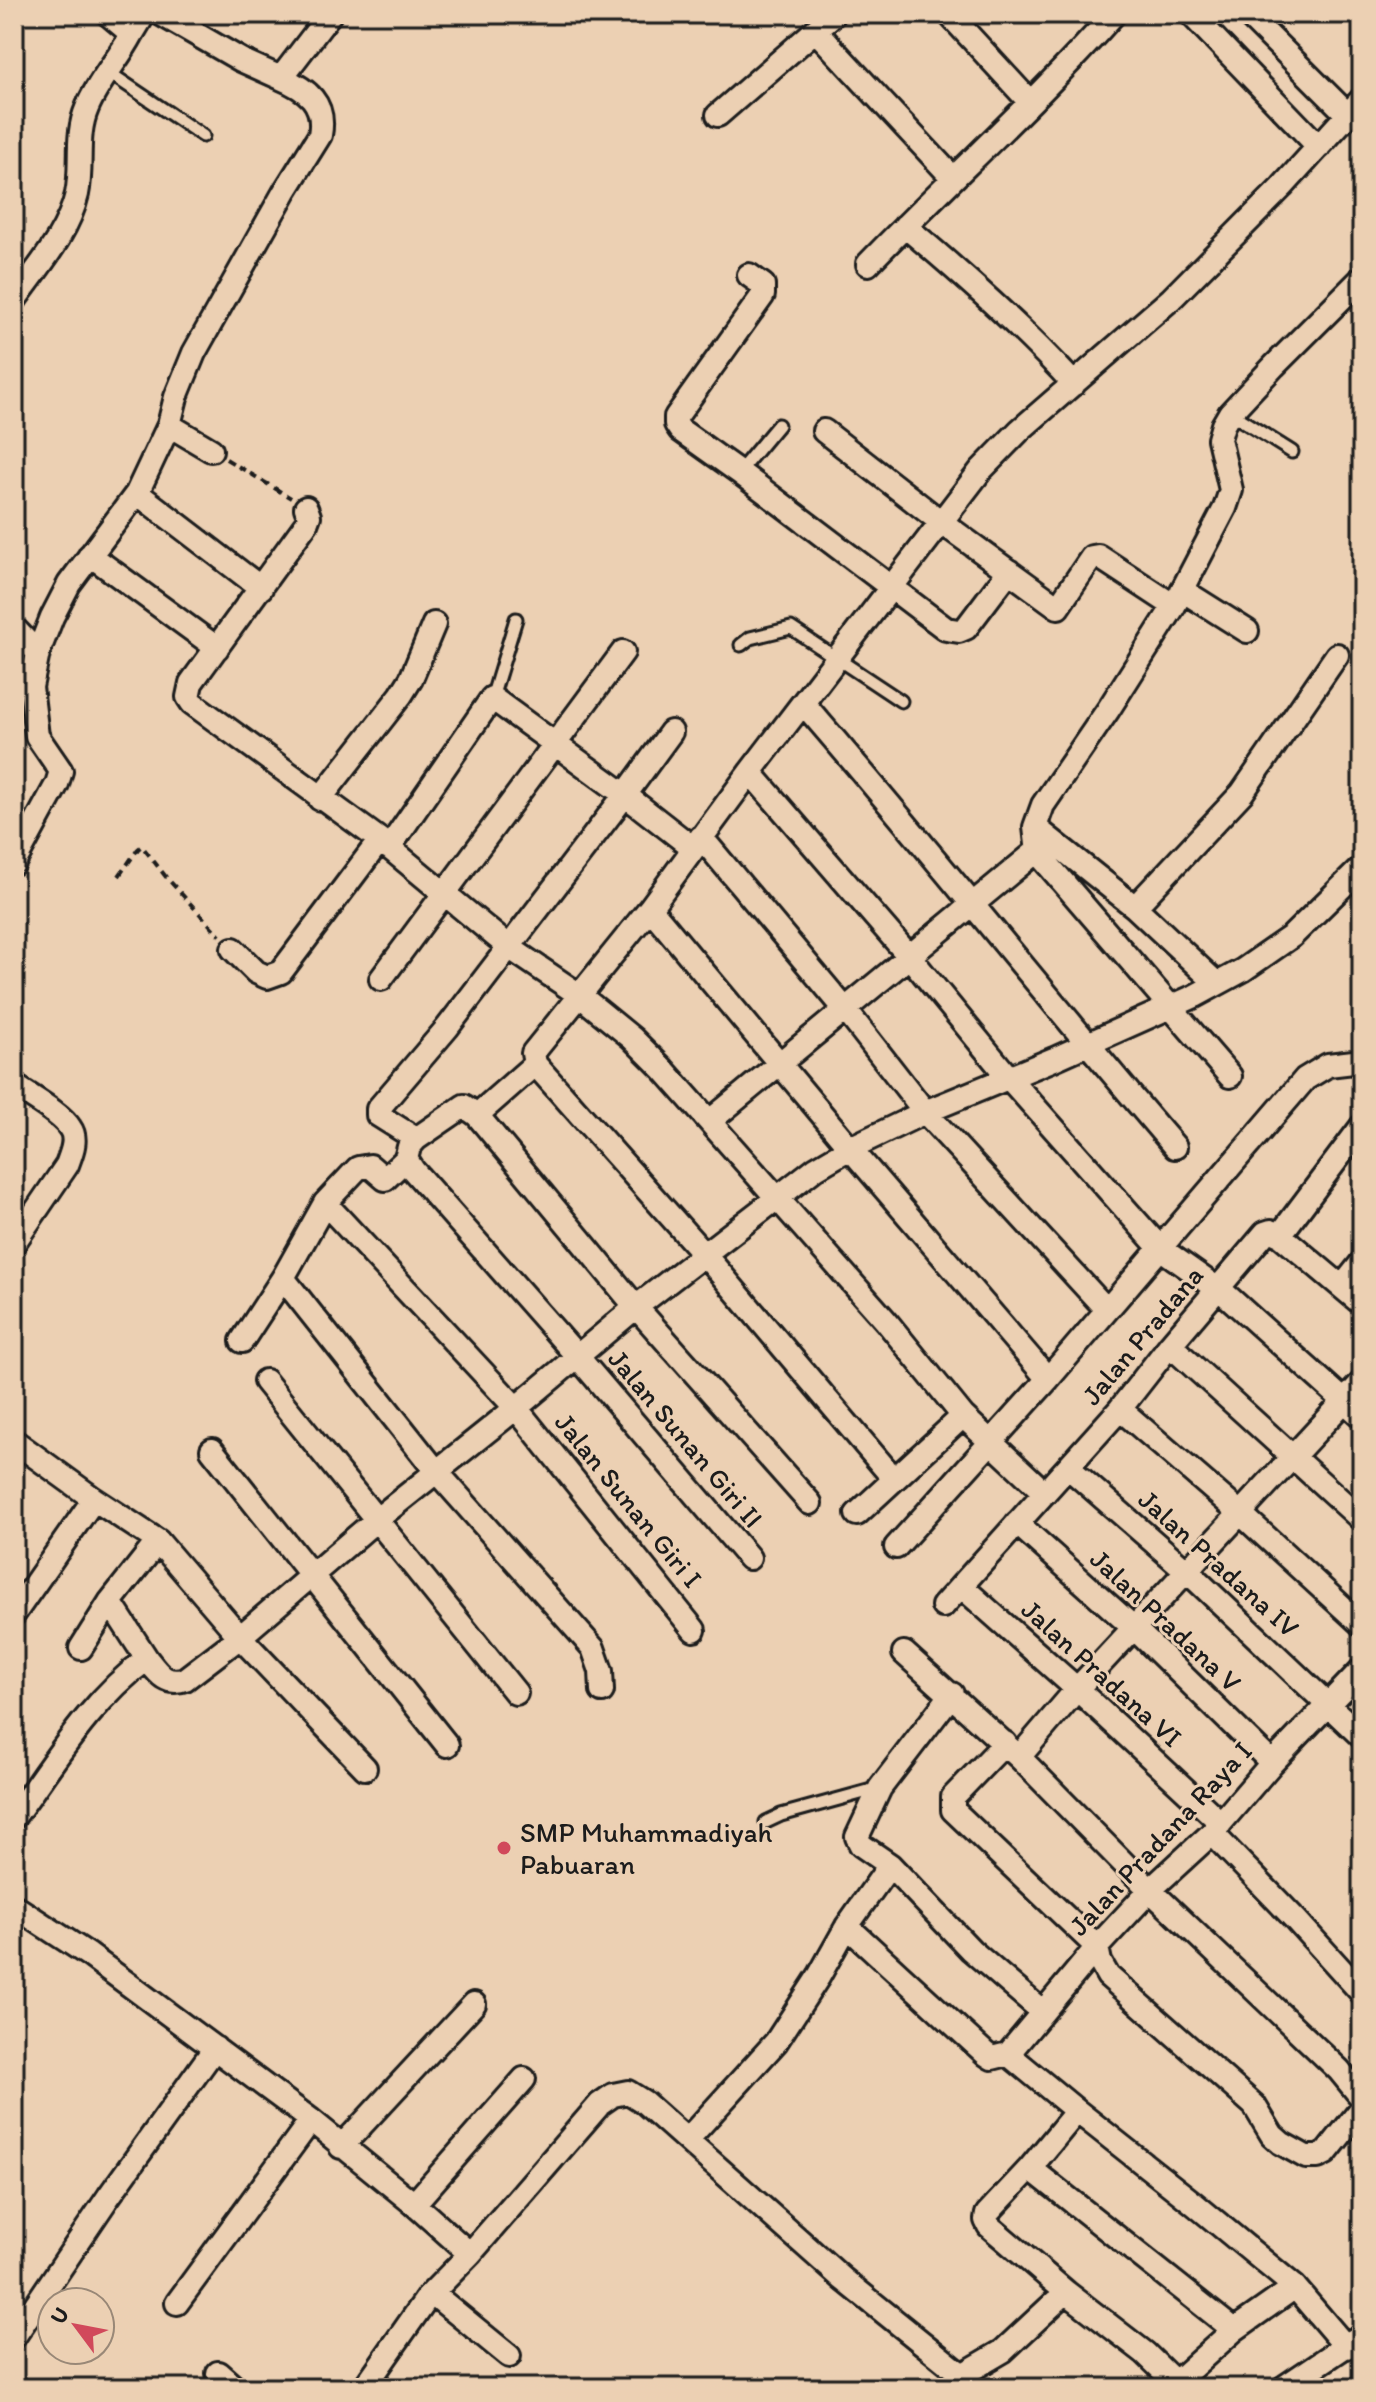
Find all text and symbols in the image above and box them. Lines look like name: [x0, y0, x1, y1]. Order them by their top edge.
street label: Jalan Pradana: [1074, 1258, 1210, 1411]
street label: Jalan Sunan Giri II: [602, 1342, 770, 1534]
street label: Jalan Sunan Giri I: [549, 1406, 709, 1594]
street label: Jalan Pradana IV: [1132, 1482, 1307, 1644]
street label: Jalan Pradana V: [1084, 1541, 1249, 1699]
street label: Jalan Pradana VI: [1015, 1592, 1189, 1754]
street label: Jalan Pradana Raya I: [1061, 1734, 1259, 1942]
place label: SMP Muhammadiyah Pabuaran: [520, 1815, 773, 1881]
marker: SMP Muhammadiyah Pabuaran: [495, 1839, 513, 1857]
north arrow: [36, 2286, 116, 2366]
text: U: [44, 2302, 75, 2329]

